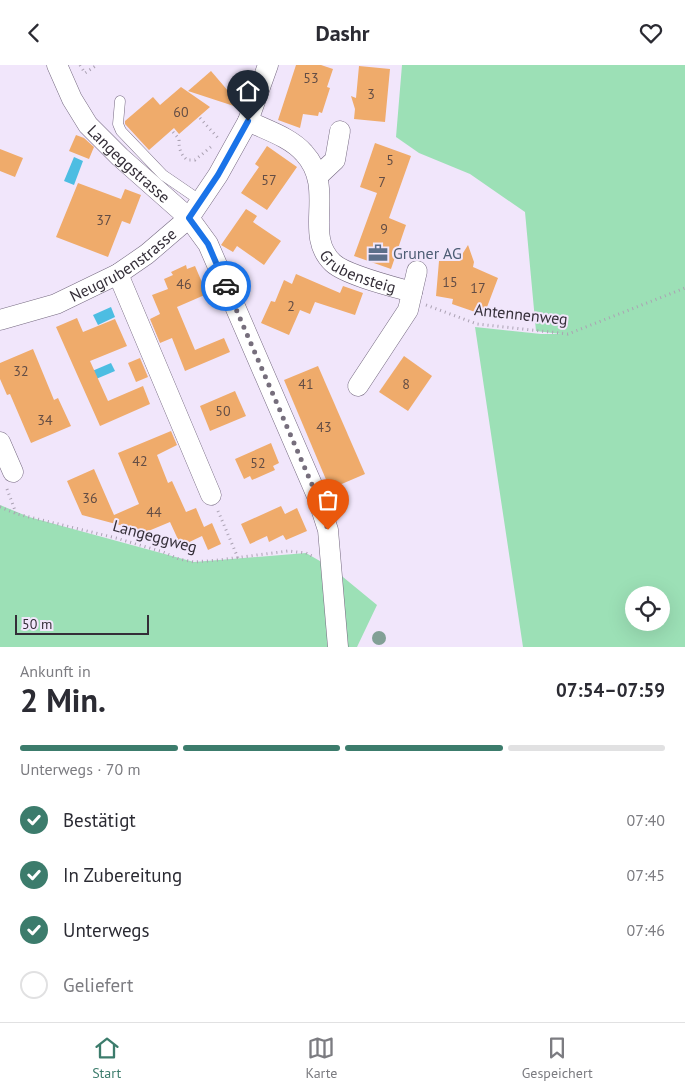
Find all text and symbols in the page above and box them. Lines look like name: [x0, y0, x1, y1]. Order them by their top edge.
icon: back: [20, 19, 48, 47]
text: Dashr: [315, 19, 370, 47]
icon: heart: [637, 19, 665, 47]
house number: 53: [303, 69, 319, 87]
pin: [227, 70, 269, 121]
icon: home: [234, 77, 262, 105]
house number: 3: [367, 85, 375, 103]
house number: 60: [173, 103, 189, 121]
street label: Langeggstrasse: [83, 120, 174, 207]
house number: 5: [386, 151, 394, 169]
house number: 57: [261, 171, 277, 189]
house number: 7: [378, 173, 386, 191]
house number: 37: [96, 211, 112, 229]
house number: 9: [380, 220, 388, 238]
street label: Neugrubenstrasse: [66, 224, 180, 306]
office icon: Gruner AG: [367, 242, 389, 264]
place label: Gruner AG: [393, 243, 462, 263]
street label: Grubensteig: [316, 246, 398, 297]
courier: [201, 261, 251, 311]
icon: car: [212, 272, 240, 300]
house number: 15: [442, 273, 458, 291]
house number: 46: [176, 275, 192, 293]
house number: 17: [470, 279, 486, 297]
house number: 2: [287, 297, 295, 315]
street label: Antennenweg: [473, 299, 569, 329]
house number: 32: [13, 362, 29, 380]
house number: 41: [298, 375, 314, 393]
house number: 8: [402, 375, 410, 393]
house number: 50: [215, 402, 231, 420]
house number: 34: [37, 411, 53, 429]
house number: 43: [316, 418, 332, 436]
house number: 42: [132, 452, 148, 470]
house number: 52: [250, 454, 266, 472]
pin: [307, 479, 349, 530]
icon: bag: [314, 486, 342, 514]
house number: 36: [82, 489, 98, 507]
house number: 44: [146, 503, 162, 521]
street label: Langeggweg: [111, 515, 199, 557]
map controls: [625, 586, 670, 631]
button: locate: [625, 586, 670, 631]
scale bar: [15, 612, 149, 635]
text: 50 m: [22, 615, 52, 633]
text: Ankunft in: [20, 661, 91, 681]
text: 07:54–07:59: [556, 678, 665, 702]
text: 2 Min.: [20, 679, 106, 721]
text: Unterwegs · 70 m: [20, 759, 140, 779]
icon: check: [20, 806, 48, 834]
text: Bestätigt: [63, 808, 136, 832]
text: 07:40: [627, 810, 665, 830]
icon: check: [20, 861, 48, 889]
text: In Zubereitung: [63, 863, 182, 887]
text: 07:45: [627, 865, 665, 885]
icon: check: [20, 916, 48, 944]
text: Unterwegs: [63, 918, 150, 942]
text: 07:46: [627, 920, 665, 940]
text: Geliefert: [63, 973, 134, 997]
tab: Start: [92, 1034, 121, 1082]
tab: Karte: [306, 1034, 337, 1082]
tab: Gespeichert: [522, 1034, 593, 1082]

